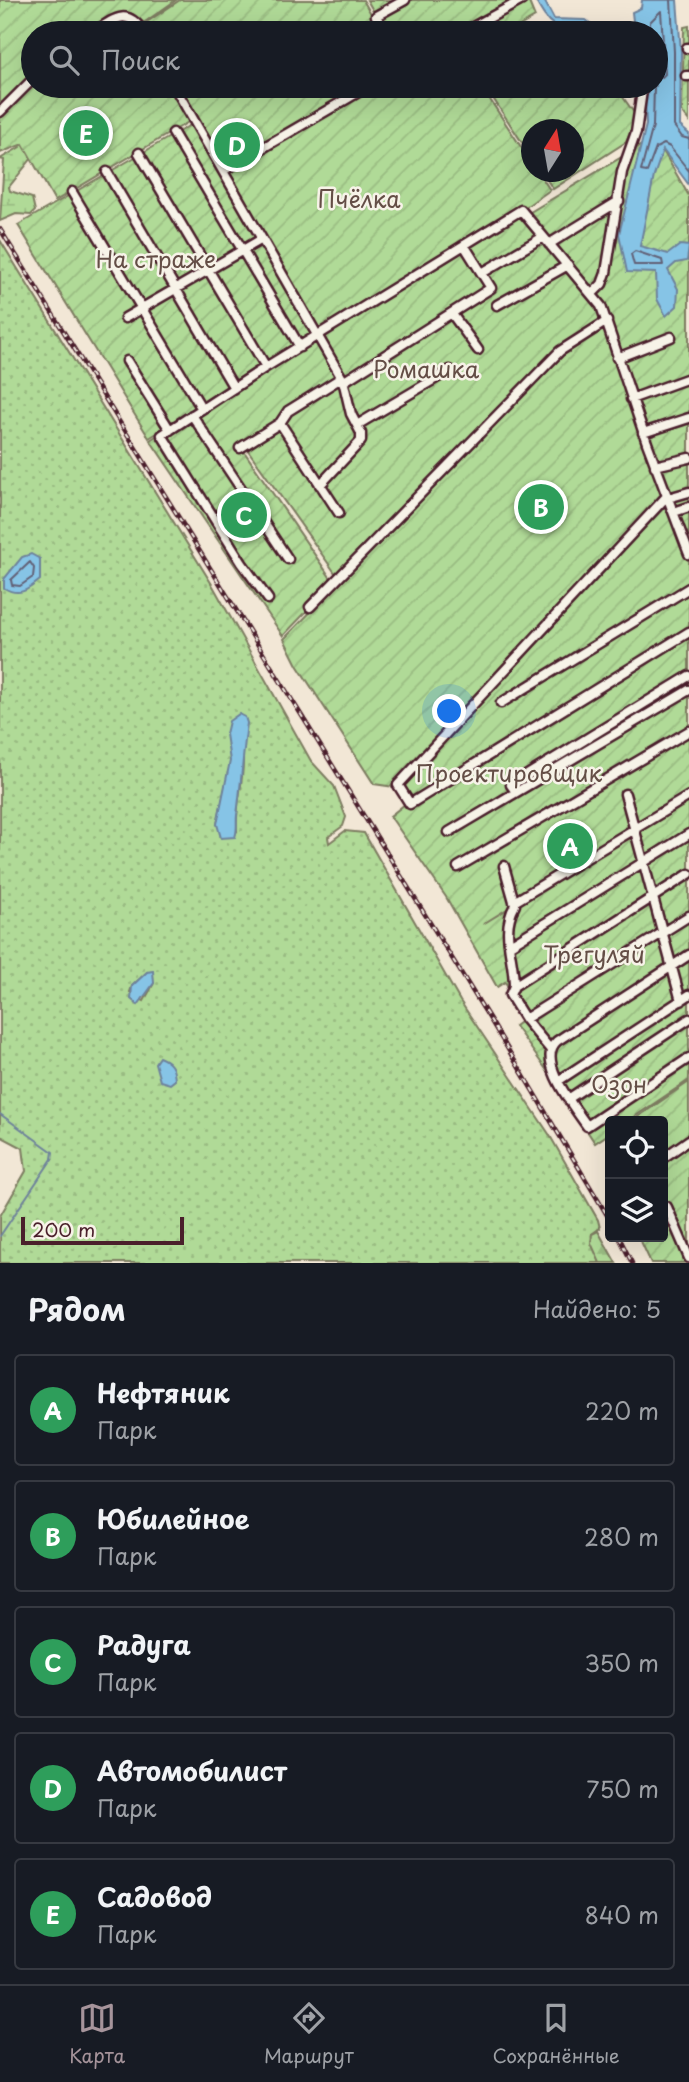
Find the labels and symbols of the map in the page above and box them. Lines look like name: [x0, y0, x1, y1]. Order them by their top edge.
pin: E: [63, 107, 109, 159]
pin: D: [214, 119, 260, 171]
north arrow: [521, 119, 584, 182]
park label: Пчёлка: [317, 181, 401, 216]
park label: На страже: [96, 241, 216, 276]
park label: Ромашка: [373, 351, 480, 386]
pin: B: [518, 481, 564, 533]
pin: C: [221, 489, 267, 541]
your location: [432, 694, 466, 728]
park label: Проектировщик: [416, 755, 603, 790]
pin: A: [547, 820, 593, 872]
park label: Трегуляй: [543, 936, 645, 971]
park label: Озон: [591, 1066, 647, 1101]
scale bar: [21, 1214, 184, 1246]

